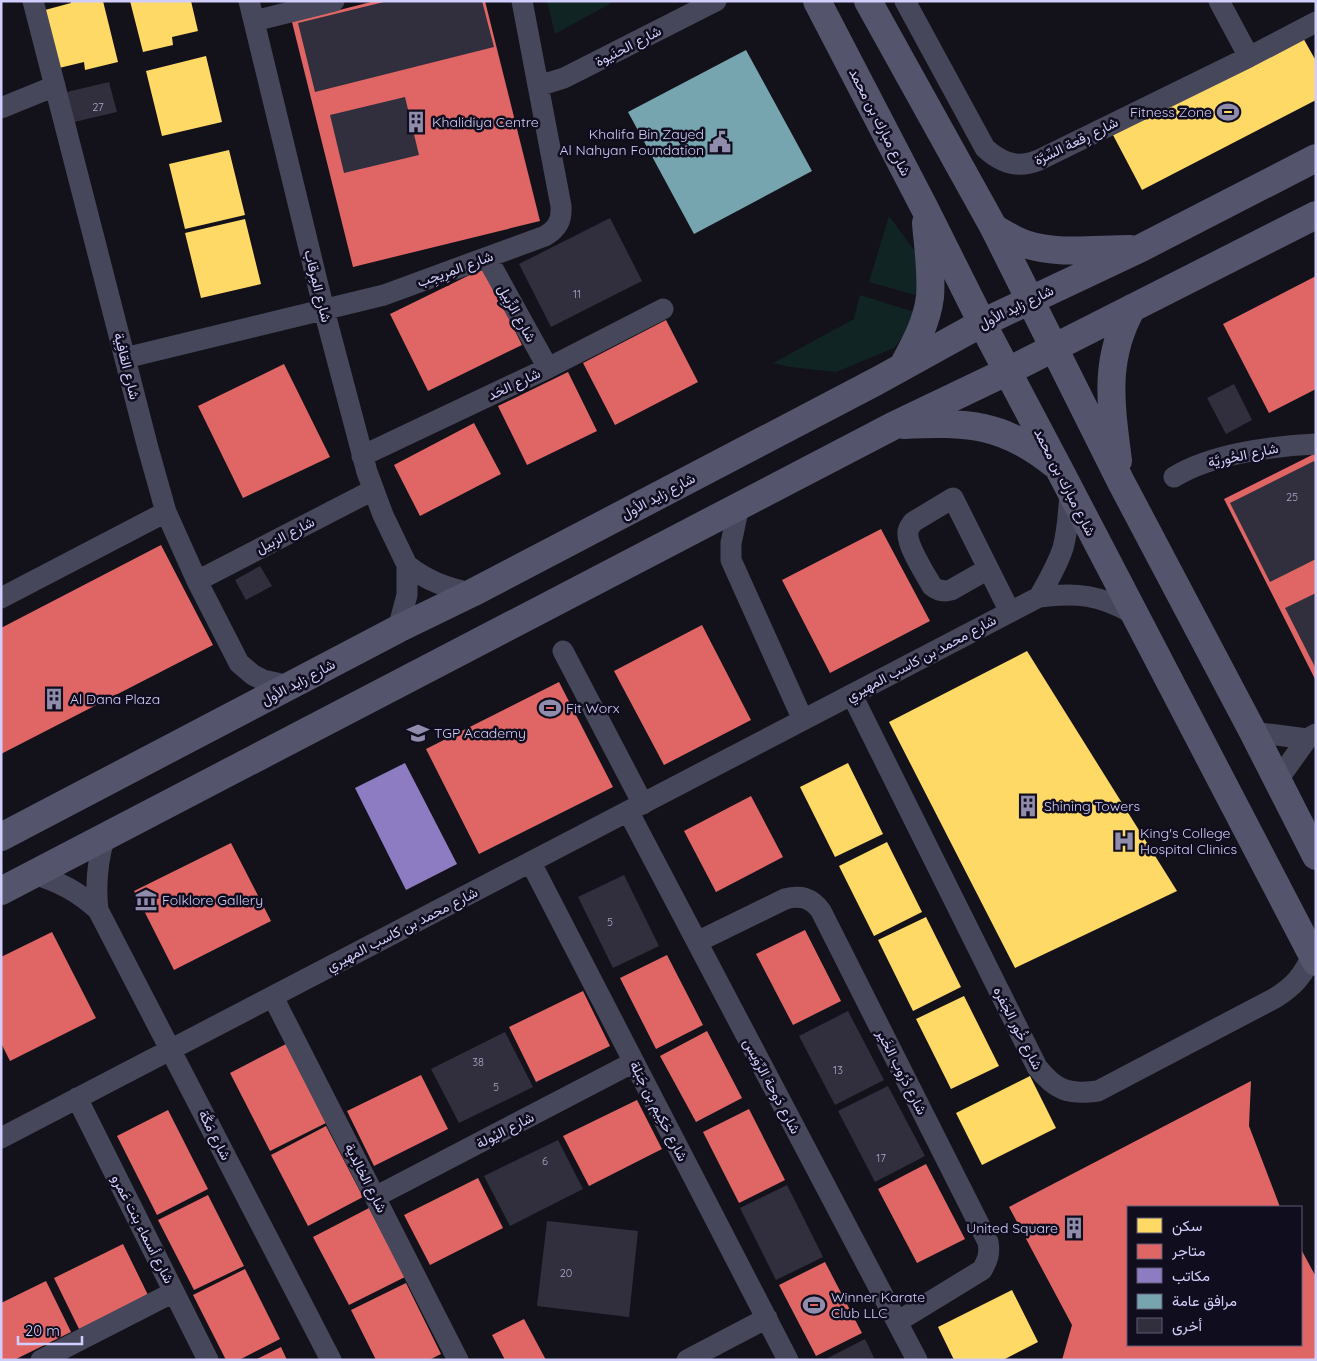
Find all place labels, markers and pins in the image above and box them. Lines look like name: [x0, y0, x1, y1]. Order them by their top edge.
sports icon: Fitness Zone: [1215, 99, 1241, 125]
place label: Fitness Zone: [1130, 103, 1212, 121]
building icon: Khalidiya Centre: [403, 109, 429, 135]
place label: Khalidiya Centre: [432, 113, 539, 131]
place label: Khalifa Bin Zayed Al Nahyan Foundation: [560, 125, 704, 159]
public building icon: Khalifa Bin Zayed Al Nahyan Foundation: [707, 129, 733, 155]
building icon: Al Dana Plaza: [41, 686, 67, 712]
place label: Al Dana Plaza: [70, 690, 160, 708]
sports icon: Fit Worx: [537, 695, 563, 721]
place label: Fit Worx: [566, 699, 620, 717]
school or university icon: TGP Academy: [405, 720, 431, 746]
place label: TGP Academy: [434, 724, 526, 742]
building icon: Shining Towers: [1015, 793, 1041, 819]
place label: Shining Towers: [1044, 797, 1140, 815]
place label: King's College Hospital Clinics: [1140, 824, 1237, 858]
hospital icon: King's College Hospital Clinics: [1111, 828, 1137, 854]
museum icon: Folklore Gallery: [133, 887, 159, 913]
place label: Folklore Gallery: [162, 891, 263, 909]
building icon: United Square: [1061, 1215, 1087, 1241]
place label: United Square: [966, 1219, 1058, 1237]
place label: Winner Karate Club LLC: [831, 1288, 925, 1322]
sports icon: Winner Karate Club LLC: [801, 1292, 827, 1318]

